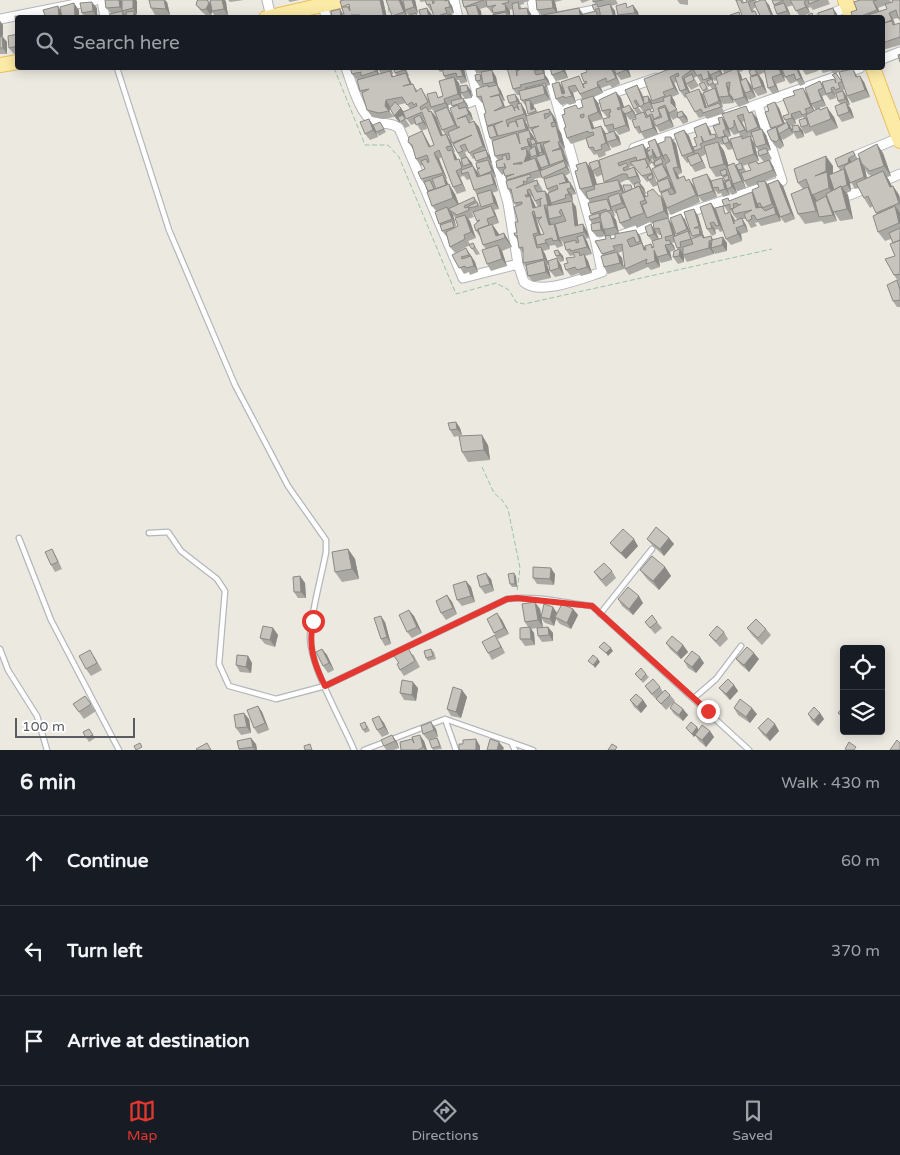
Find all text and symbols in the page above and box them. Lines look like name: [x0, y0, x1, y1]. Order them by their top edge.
search box: [15, 15, 885, 70]
icon: search: [33, 29, 61, 57]
text: Search here: [73, 32, 180, 54]
route start: [302, 610, 325, 633]
map controls: [840, 645, 885, 735]
button: locate: [840, 645, 885, 690]
button: layers: [840, 690, 885, 735]
route end: [697, 700, 720, 723]
scale bar: [15, 715, 135, 738]
text: 100 m: [22, 718, 65, 735]
text: 6 min: [20, 770, 76, 795]
text: Walk · 430 m: [781, 773, 880, 793]
icon: ahead: [20, 847, 48, 875]
text: Continue: [67, 850, 149, 872]
text: 60 m: [841, 851, 880, 871]
icon: left: [20, 937, 48, 965]
text: Turn left: [67, 940, 143, 962]
text: 370 m: [831, 941, 880, 961]
icon: arrive: [20, 1027, 48, 1055]
text: Arrive at destination: [67, 1030, 250, 1052]
tab: Map: [127, 1097, 157, 1144]
tab: Directions: [411, 1097, 478, 1144]
tab: Saved: [732, 1097, 773, 1144]

